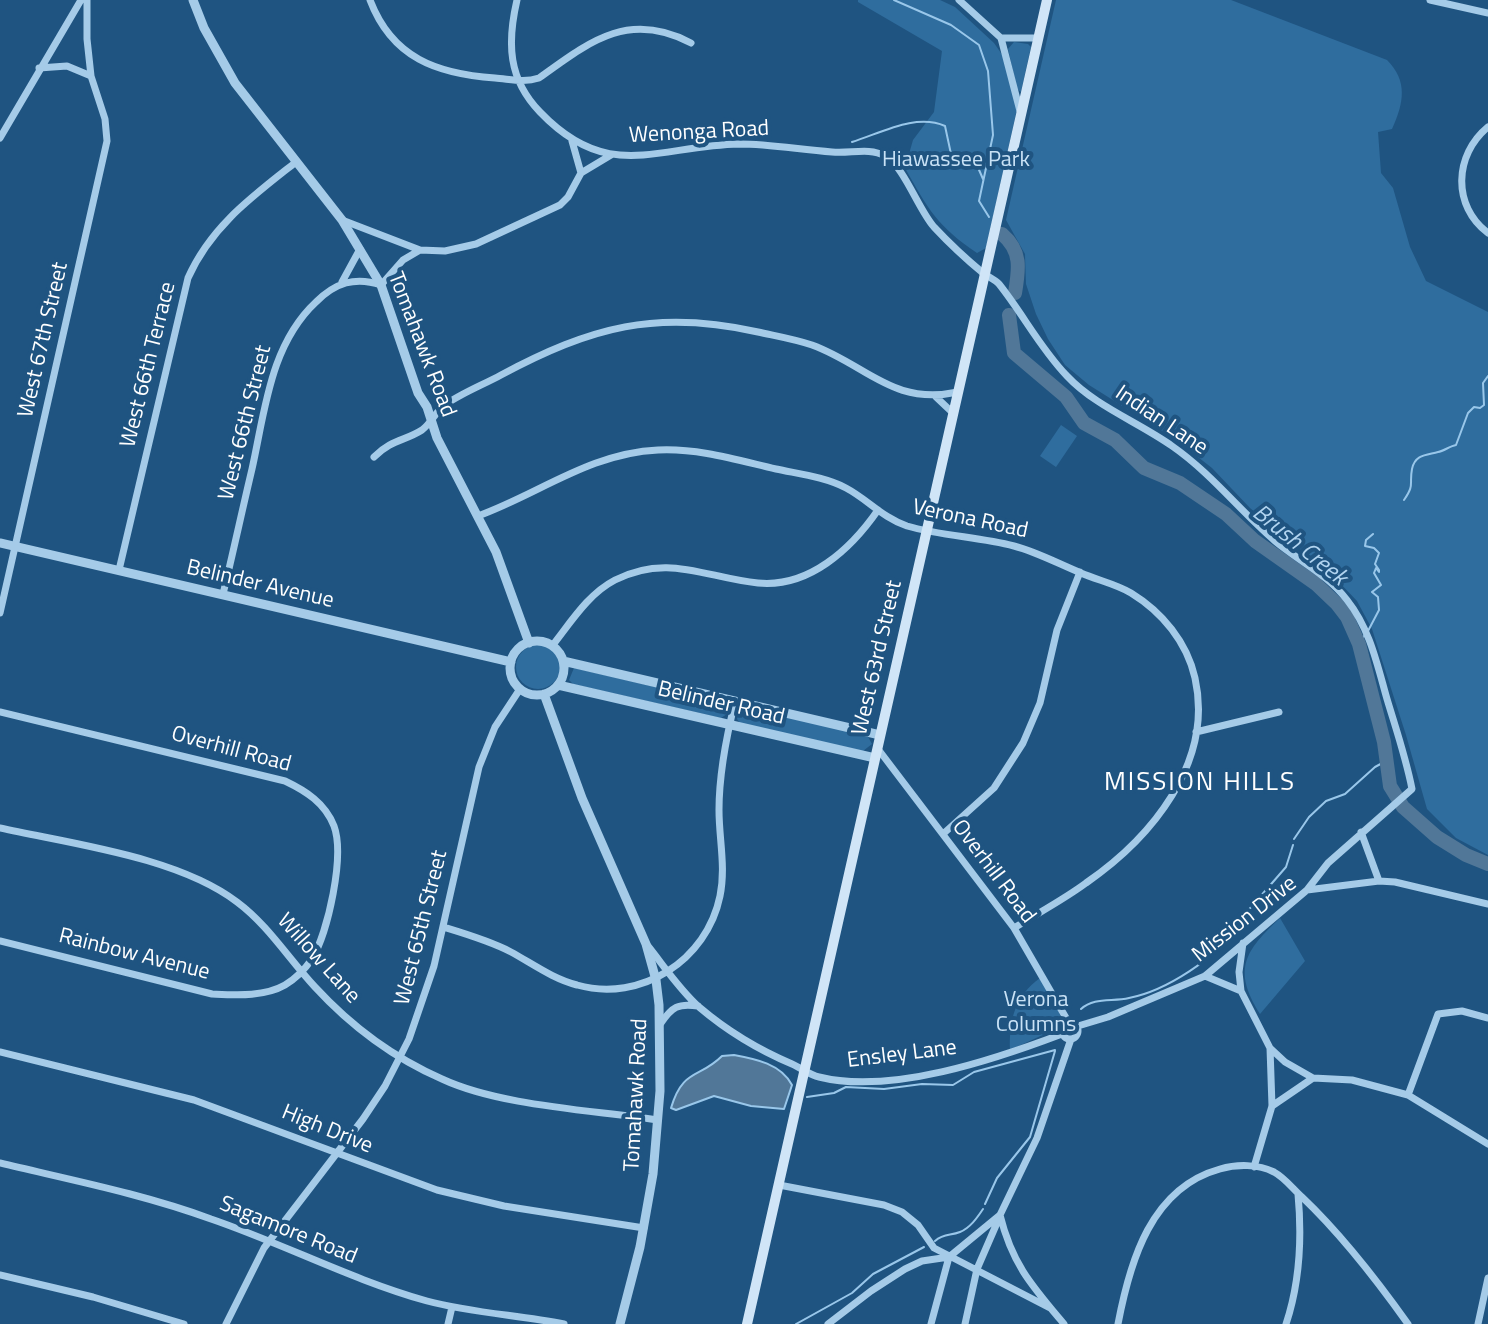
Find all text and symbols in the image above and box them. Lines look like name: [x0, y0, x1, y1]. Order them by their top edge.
street label: Wenonga Road: [628, 116, 770, 150]
park label: Hiawassee Park: [882, 148, 1030, 174]
street label: West 67th Street: [13, 260, 75, 420]
street label: Tomahawk Road: [381, 269, 461, 421]
street label: West 66th Terrace: [116, 280, 182, 450]
street label: West 66th Street: [214, 343, 278, 503]
street label: Indian Lane: [1110, 380, 1212, 462]
street label: Verona Road: [910, 495, 1030, 545]
water label: Brush Creek: [1246, 499, 1352, 593]
street label: Belinder Avenue: [184, 555, 336, 615]
street label: West 63rd Street: [847, 578, 909, 738]
street label: Belinder Road: [655, 677, 787, 731]
street label: Overhill Road: [168, 721, 294, 779]
district label: MISSION HILLS: [1104, 768, 1296, 800]
street label: Overhill Road: [945, 815, 1041, 929]
street label: West 65th Street: [390, 848, 454, 1008]
street label: Mission Drive: [1188, 871, 1302, 969]
street label: Willow Lane: [271, 909, 365, 1009]
street label: Rainbow Avenue: [56, 923, 212, 987]
park label: Verona Columns: [996, 988, 1076, 1040]
street label: Tomahawk Road: [620, 1018, 654, 1172]
street label: Ensley Lane: [846, 1035, 958, 1075]
street label: High Drive: [278, 1100, 376, 1160]
street label: Sagamore Road: [215, 1191, 361, 1271]

